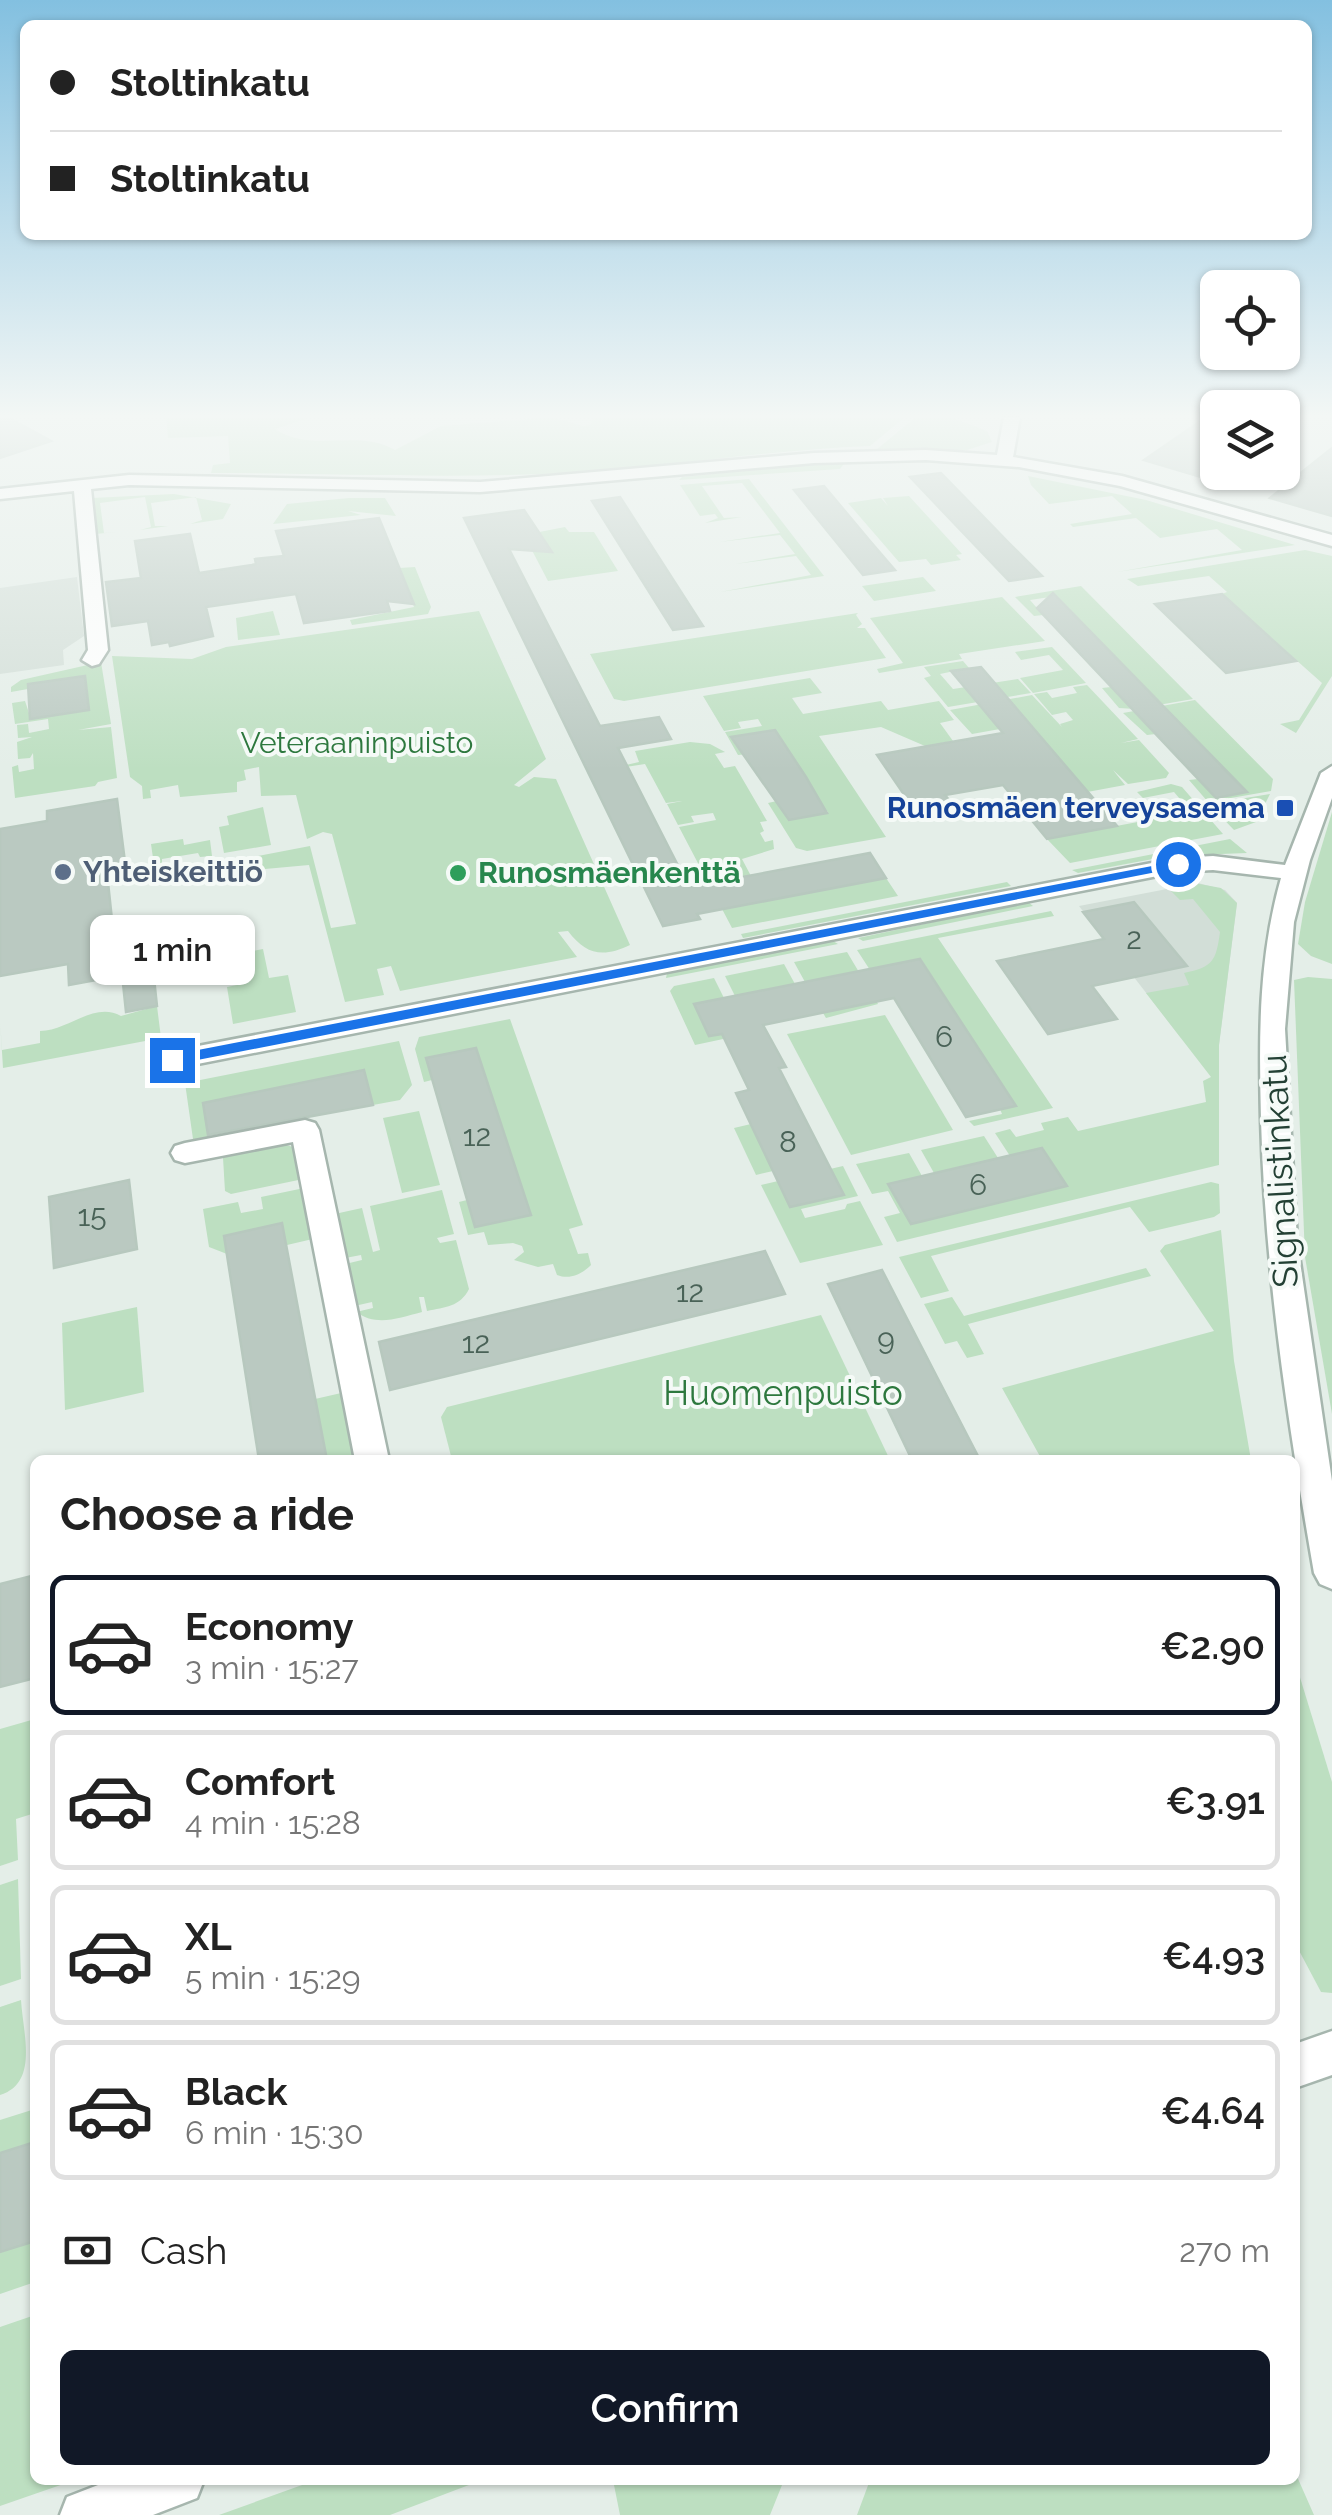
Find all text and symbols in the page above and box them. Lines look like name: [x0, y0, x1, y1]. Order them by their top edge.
text: Stoltinkatu: [110, 60, 310, 105]
text: Stoltinkatu: [110, 156, 310, 201]
map controls: [1200, 270, 1300, 490]
button: locate: [1200, 270, 1300, 370]
button: layers: [1200, 390, 1300, 490]
park label: Veteraaninpuisto: [241, 725, 473, 760]
place label: Runosmäen terveysasema: [887, 790, 1265, 825]
marker: Runosmäen terveysasema: [1274, 797, 1296, 819]
route start: [1156, 842, 1201, 887]
place label: Yhteiskeittiö: [83, 854, 263, 889]
place label: Runosmäenkenttä: [478, 855, 741, 890]
marker: Yhteiskeittiö: [52, 861, 74, 883]
marker: Runosmäenkenttä: [447, 862, 469, 884]
callout: 1 min: [90, 915, 254, 985]
house number: 2: [1126, 921, 1142, 956]
text: 1 min: [133, 931, 212, 968]
house number: 6: [935, 1019, 953, 1054]
route end: [150, 1038, 195, 1083]
street label: Signalistinkatu: [1253, 1053, 1306, 1289]
house number: 12: [463, 1118, 491, 1153]
house number: 8: [779, 1124, 797, 1159]
house number: 6: [969, 1167, 987, 1202]
house number: 15: [77, 1198, 107, 1233]
house number: 12: [676, 1274, 704, 1309]
house number: 9: [877, 1321, 895, 1356]
house number: 12: [462, 1325, 490, 1360]
park label: Huomenpuisto: [663, 1372, 903, 1413]
text: Choose a ride: [60, 1488, 354, 1541]
icon: car: [65, 1600, 155, 1690]
text: Economy: [185, 1604, 354, 1649]
text: €2.90: [1160, 1623, 1265, 1668]
text: 3 min · 15:27: [185, 1649, 359, 1686]
icon: car: [65, 1755, 155, 1845]
text: Comfort: [185, 1759, 335, 1804]
text: €3.91: [1165, 1778, 1265, 1823]
text: 4 min · 15:28: [185, 1804, 361, 1841]
icon: car: [65, 1910, 155, 2000]
text: XL: [185, 1914, 232, 1959]
text: €4.93: [1162, 1933, 1265, 1978]
text: 5 min · 15:29: [185, 1959, 361, 1996]
icon: car: [65, 2065, 155, 2155]
text: Black: [185, 2069, 287, 2114]
text: €4.64: [1161, 2088, 1265, 2133]
text: 6 min · 15:30: [185, 2114, 364, 2151]
icon: cash: [60, 2223, 115, 2278]
text: Cash: [140, 2228, 227, 2273]
text: 270 m: [1179, 2232, 1270, 2269]
button: Confirm: [60, 2350, 1270, 2465]

